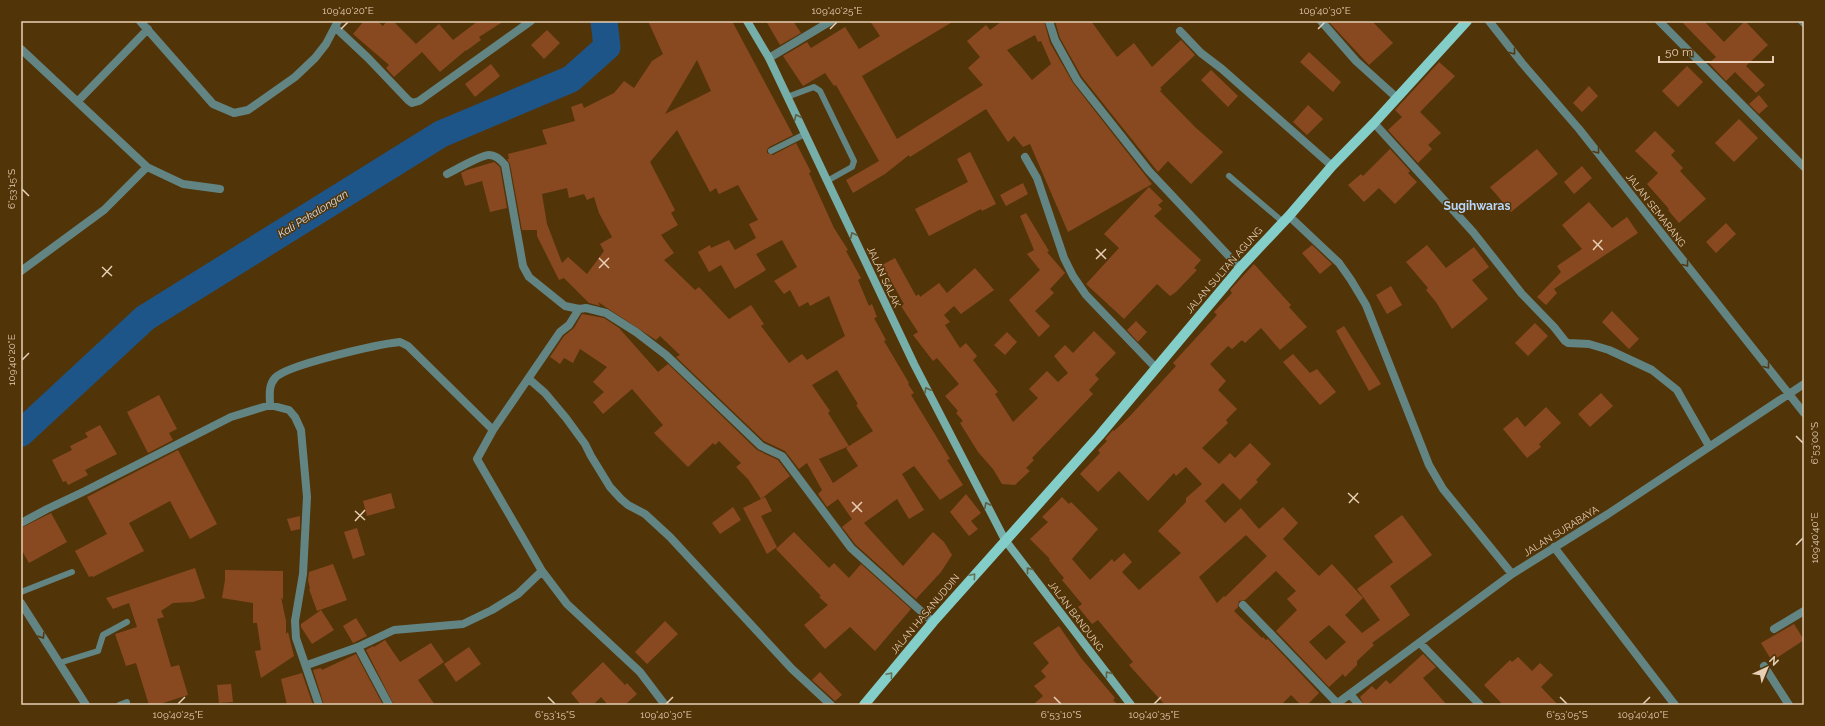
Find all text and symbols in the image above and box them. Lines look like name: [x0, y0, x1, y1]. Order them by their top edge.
text: 109°40'20"E: [322, 5, 374, 16]
text: 109°40'25"E: [812, 5, 862, 16]
text: 109°40'30"E: [1299, 5, 1351, 16]
scale bar: [1659, 38, 1773, 64]
text: 50 m: [1665, 45, 1693, 59]
one-way arrow: [1509, 47, 1516, 54]
one-way arrow: [794, 114, 802, 122]
one-way arrow: [1592, 147, 1599, 154]
text: 6°53'15"S: [6, 169, 17, 209]
street label: JALAN SEMARANG: [1624, 171, 1688, 249]
water label: Kali Pekalongan: [275, 187, 351, 241]
district label: Sugihwaras: [1444, 199, 1510, 213]
street label: JALAN SULTAN AGUNG: [1183, 225, 1265, 315]
one-way arrow: [850, 231, 858, 239]
street label: JALAN SALAK: [865, 245, 903, 310]
one-way arrow: [1682, 260, 1689, 267]
text: 109°40'20"E: [6, 334, 17, 386]
one-way arrow: [1762, 362, 1769, 369]
one-way arrow: [925, 386, 932, 394]
text: 6°53'00"S: [1809, 422, 1820, 464]
one-way arrow: [984, 502, 992, 509]
street label: JALAN SURABAYA: [1522, 503, 1601, 558]
text: 109°40'40"E: [1809, 512, 1820, 564]
one-way arrow: [1027, 568, 1034, 575]
street label: JALAN HASANUDDIN: [888, 572, 962, 656]
one-way arrow: [969, 573, 976, 581]
street label: JALAN BANDUNG: [1046, 579, 1106, 653]
one-way arrow: [37, 631, 44, 638]
north arrow: [1747, 648, 1787, 688]
text: N: [1766, 654, 1781, 669]
one-way arrow: [1106, 671, 1113, 678]
one-way arrow: [885, 673, 892, 680]
text: 109°40'25"E: [153, 709, 203, 720]
text: 6°53'15"S: [535, 709, 575, 720]
text: 109°40'30"E: [640, 709, 692, 720]
text: 6°53'10"S: [1041, 709, 1081, 720]
text: 109°40'35"E: [1129, 709, 1179, 720]
text: 6°53'05"S: [1546, 709, 1588, 720]
text: 109°40'40"E: [1617, 709, 1669, 720]

